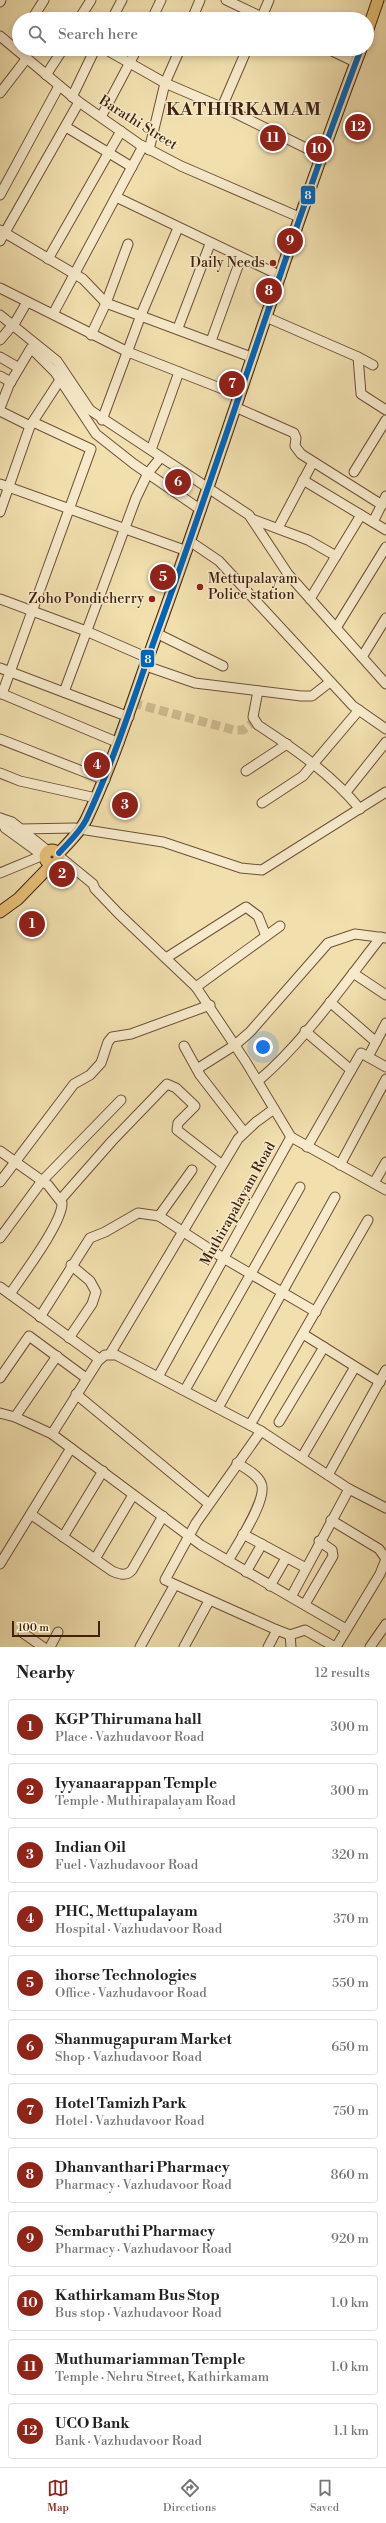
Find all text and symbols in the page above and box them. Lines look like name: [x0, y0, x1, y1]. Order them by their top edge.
search box: [12, 12, 374, 56]
icon: search: [26, 23, 48, 45]
text: Search here: [58, 25, 138, 44]
street label: Barathi Street: [95, 91, 181, 154]
district label: KATHIRKAMAM: [166, 98, 322, 121]
pin: 12: [345, 112, 371, 142]
pin: 11: [260, 123, 286, 153]
pin: 10: [306, 134, 332, 164]
line badge: 8: [300, 185, 316, 205]
text: 8: [304, 189, 312, 203]
pin: 9: [277, 226, 303, 256]
place label: Daily Needs: [190, 254, 265, 272]
marker: Daily Needs: [268, 258, 278, 268]
pin: 8: [256, 276, 282, 306]
pin: 7: [219, 369, 245, 399]
pin: 6: [165, 467, 191, 497]
pin: 5: [150, 562, 176, 592]
place label: Mettupalayam Police station: [208, 570, 298, 604]
marker: Mettupalayam Police station: [195, 582, 205, 592]
place label: Zoho Pondicherry: [28, 590, 144, 608]
marker: Zoho Pondicherry: [147, 594, 157, 604]
line badge: 8: [140, 649, 155, 668]
text: 8: [144, 653, 152, 667]
pin: 4: [84, 750, 110, 780]
pin: 3: [112, 790, 138, 820]
pin: 2: [49, 859, 75, 889]
pin: 1: [19, 909, 45, 939]
your location: [253, 1037, 273, 1057]
street label: Muthirapalayam Road: [196, 1139, 280, 1269]
scale bar: [12, 1619, 100, 1638]
text: 100 m: [18, 1621, 49, 1635]
text: Nearby: [16, 1662, 75, 1684]
text: 12 results: [315, 1665, 370, 1681]
text: KGP Thirumana hall: [55, 1710, 202, 1729]
text: 1: [27, 1719, 33, 1735]
text: 300 m: [331, 1719, 369, 1735]
text: Place · Vazhudavoor Road: [55, 1729, 204, 1745]
text: Iyyanaarappan Temple: [55, 1774, 217, 1793]
text: 2: [26, 1783, 34, 1799]
text: 300 m: [331, 1783, 369, 1799]
text: Temple · Muthirapalayam Road: [55, 1793, 236, 1809]
text: Indian Oil: [55, 1838, 126, 1857]
text: 3: [26, 1847, 34, 1863]
text: 320 m: [332, 1847, 369, 1863]
text: Fuel · Vazhudavoor Road: [55, 1857, 198, 1873]
text: PHC, Mettupalayam: [55, 1902, 198, 1921]
text: 4: [26, 1911, 34, 1927]
text: 370 m: [333, 1911, 369, 1927]
text: Hospital · Vazhudavoor Road: [55, 1921, 222, 1937]
text: ihorse Technologies: [55, 1966, 196, 1985]
text: 5: [26, 1975, 34, 1991]
text: 550 m: [332, 1975, 369, 1991]
text: Office · Vazhudavoor Road: [55, 1985, 207, 2001]
text: Shanmugapuram Market: [55, 2030, 232, 2049]
text: 6: [26, 2039, 34, 2055]
text: 650 m: [331, 2039, 369, 2055]
text: Shop · Vazhudavoor Road: [55, 2049, 202, 2065]
text: Hotel Tamizh Park: [55, 2094, 186, 2113]
text: 7: [26, 2103, 34, 2119]
text: 750 m: [333, 2103, 369, 2119]
text: Hotel · Vazhudavoor Road: [55, 2113, 204, 2129]
text: Dhanvanthari Pharmacy: [55, 2158, 229, 2177]
text: 8: [26, 2167, 34, 2183]
text: 860 m: [330, 2167, 369, 2183]
text: Pharmacy · Vazhudavoor Road: [55, 2177, 232, 2193]
text: Sembaruthi Pharmacy: [55, 2222, 215, 2241]
text: 9: [26, 2231, 34, 2247]
text: 920 m: [331, 2231, 369, 2247]
text: Pharmacy · Vazhudavoor Road: [55, 2241, 232, 2257]
text: Kathirkamam Bus Stop: [55, 2286, 220, 2305]
text: 10: [22, 2295, 38, 2311]
text: 1.0 km: [331, 2295, 369, 2311]
text: Bus stop · Vazhudavoor Road: [55, 2305, 222, 2321]
text: Muthumariamman Temple: [55, 2350, 245, 2369]
text: 11: [24, 2359, 36, 2375]
text: 1.0 km: [331, 2359, 369, 2375]
text: Temple · Nehru Street, Kathirkamam: [55, 2369, 269, 2385]
text: UCO Bank: [55, 2414, 130, 2433]
text: 12: [23, 2423, 37, 2439]
text: 1.1 km: [334, 2423, 369, 2439]
text: Bank · Vazhudavoor Road: [55, 2433, 202, 2449]
tab: Map: [47, 2477, 69, 2515]
tab: Directions: [163, 2477, 216, 2515]
tab: Saved: [310, 2477, 339, 2515]

